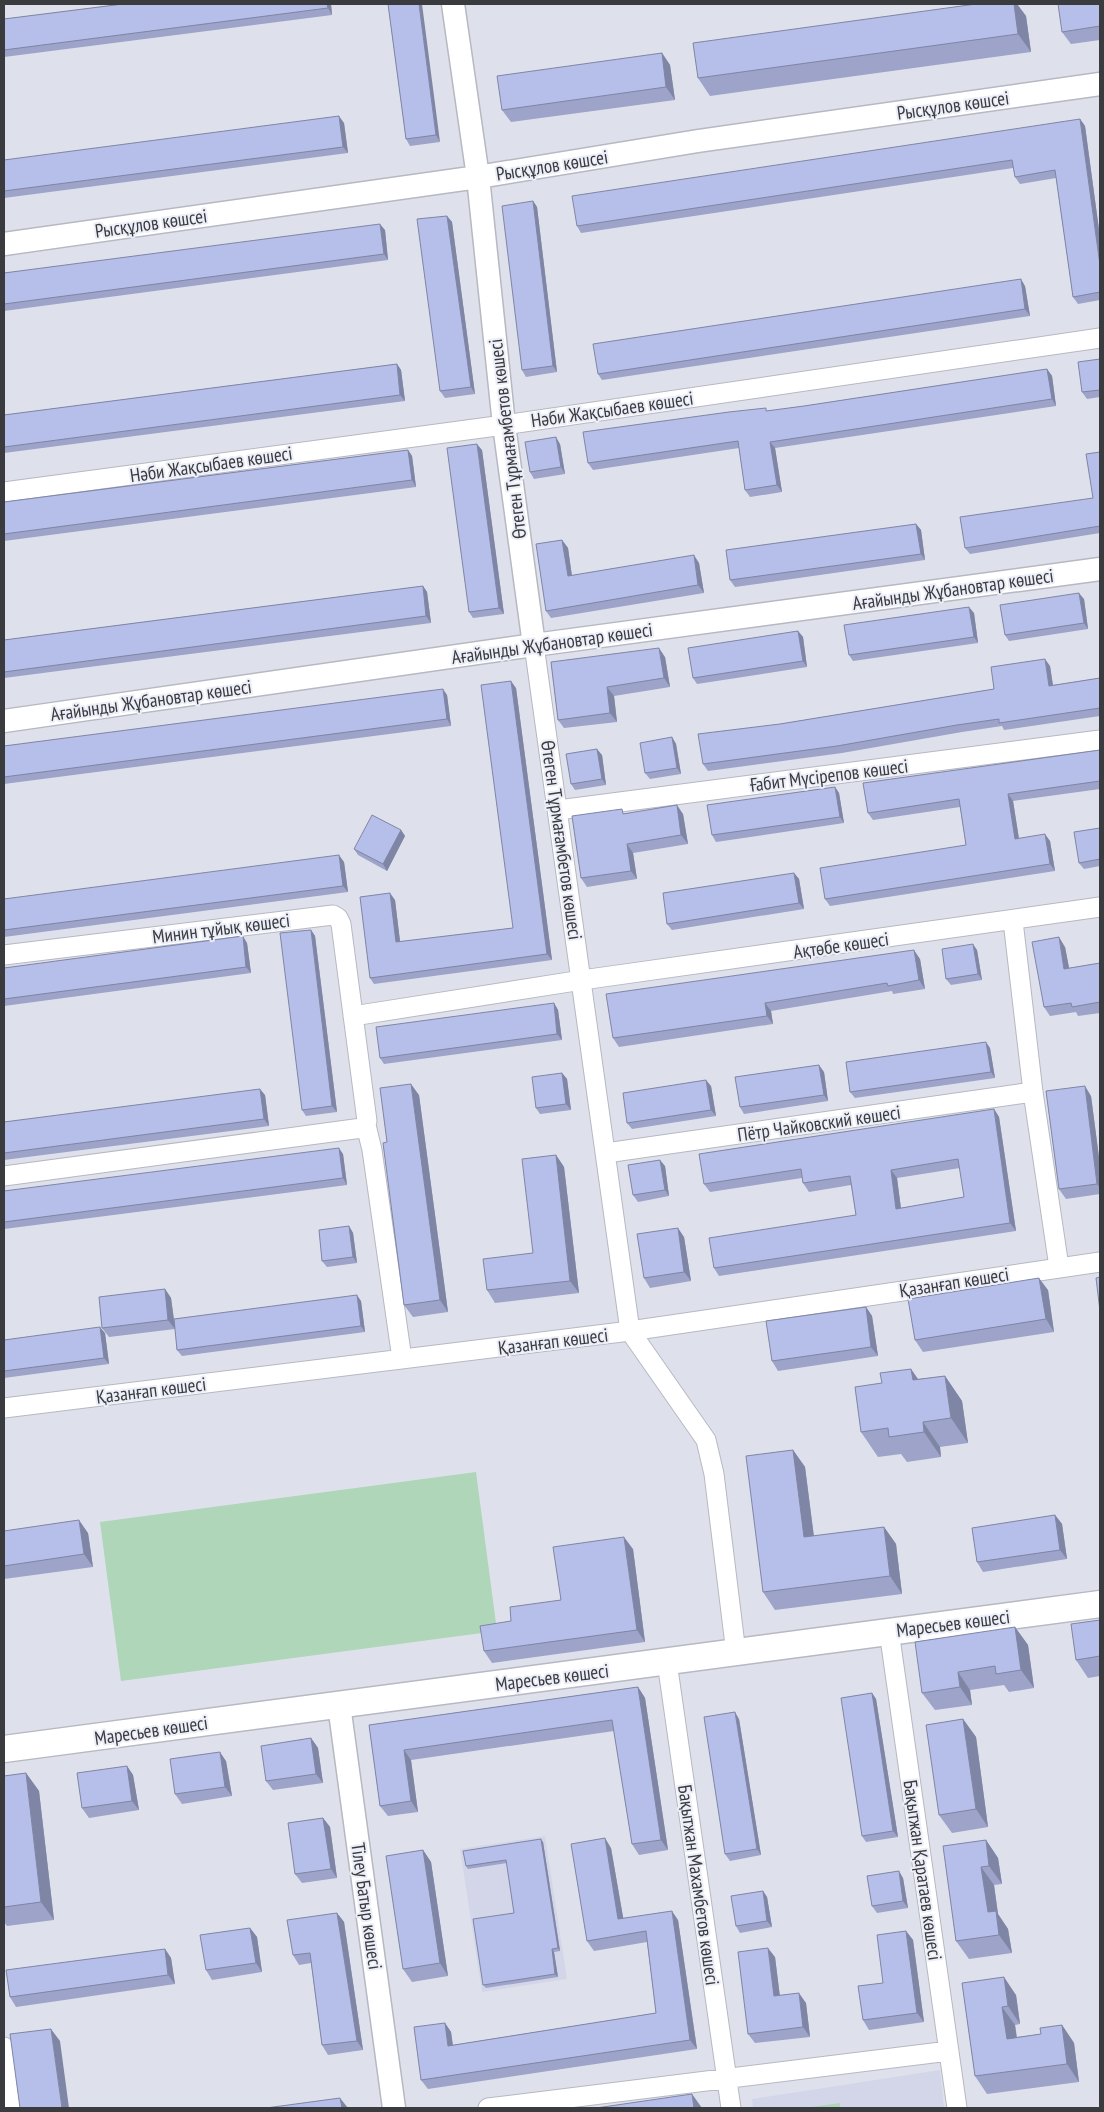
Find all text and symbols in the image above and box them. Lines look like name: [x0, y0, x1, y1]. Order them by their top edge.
street label: Рысқұлов көшсеі: [895, 85, 1011, 125]
street label: Рысқұлов көшсеі: [494, 144, 610, 186]
street label: Рысқұлов көшсеі: [93, 203, 209, 243]
street label: Өтеген Тұрмағамбетов көшесі: [483, 338, 531, 540]
street label: Нәби Жақсыбаев көшесі: [529, 386, 695, 432]
street label: Нәби Жақсыбаев көшесі: [128, 441, 294, 487]
street label: Ағайынды Жұбановтар көшесі: [851, 563, 1055, 615]
street label: Ағайынды Жұбановтар көшесі: [450, 617, 654, 669]
street label: Ағайынды Жұбановтар көшесі: [49, 674, 253, 726]
street label: Өтеген Тұрмағамбетов көшесі: [536, 739, 588, 941]
street label: Ғабит Мүсірепов көшесі: [748, 753, 910, 797]
street label: Минин тұйық көшесі: [151, 908, 291, 948]
street label: Ақтөбе көшесі: [792, 926, 890, 964]
street label: Пётр Чайковский көшесі: [736, 1100, 902, 1146]
street label: Қазанғап көшесі: [897, 1261, 1011, 1303]
street label: Қазанғап көшесі: [497, 1322, 609, 1360]
street label: Қазанғап көшесі: [95, 1371, 207, 1409]
street label: Маресьев көшесі: [895, 1604, 1011, 1642]
street label: Маресьев көшесі: [494, 1658, 610, 1696]
street label: Маресьев көшесі: [93, 1710, 209, 1750]
street label: Бақытжан Қаратаев көшесі: [898, 1778, 948, 1962]
street label: Бақытжан Махамбетов көшесі: [673, 1783, 725, 1987]
street label: Тілеу Батыр көшесі: [346, 1841, 388, 1971]

